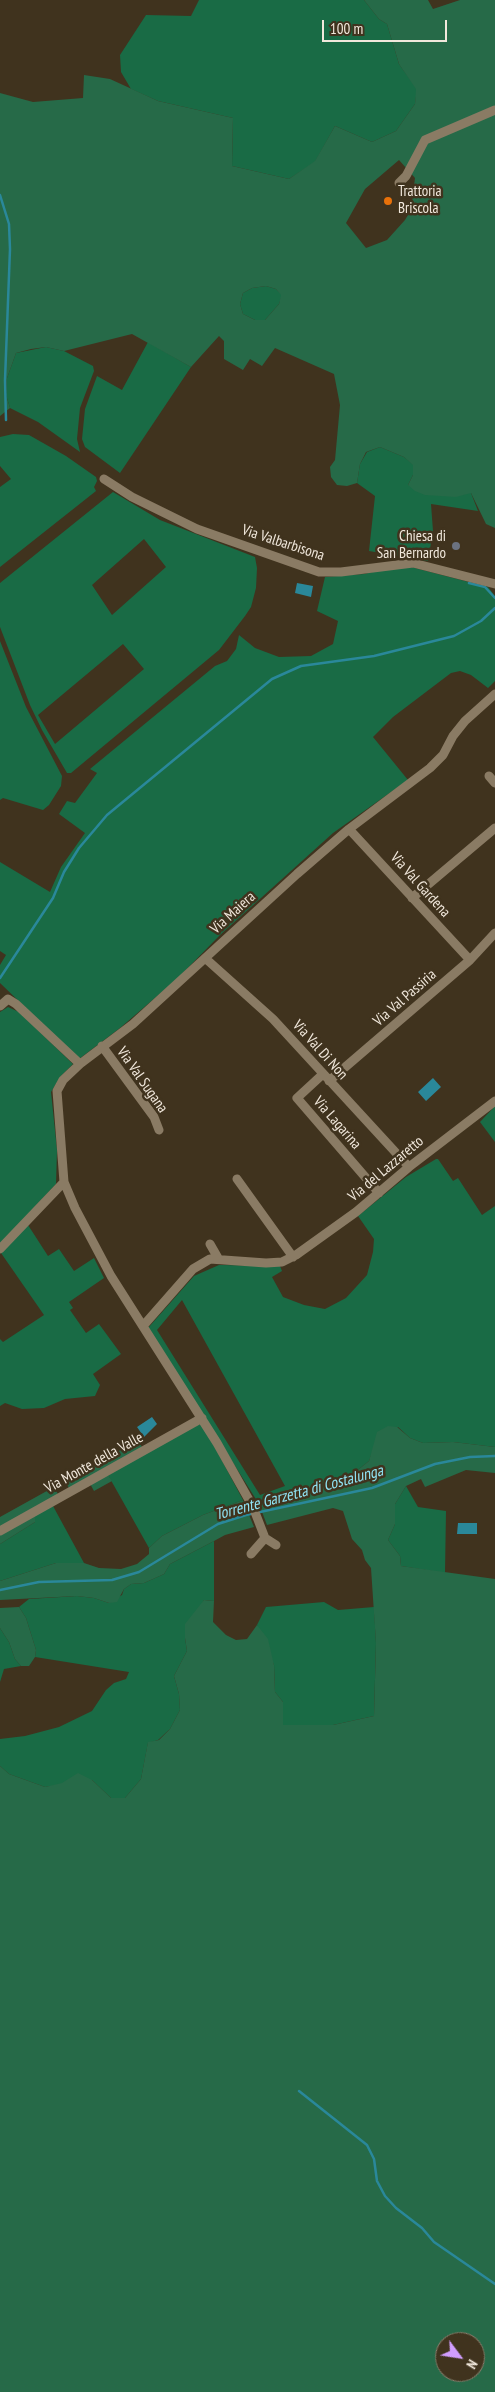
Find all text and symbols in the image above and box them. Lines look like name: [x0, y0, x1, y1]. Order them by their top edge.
scale bar: [325, 10, 450, 42]
text: 100 m: [330, 19, 363, 38]
place label: Trattoria Briscola: [398, 183, 442, 218]
marker: Trattoria Briscola: [382, 195, 394, 207]
street label: Via Valbarbisona: [239, 521, 327, 565]
place label: Chiesa di San Bernardo: [377, 528, 446, 563]
marker: Chiesa di San Bernardo: [450, 540, 462, 552]
street label: Via Val Gardena: [386, 849, 454, 921]
street label: Via Maiera: [207, 888, 259, 938]
street label: Via Val Passiria: [370, 966, 440, 1030]
street label: Via Val Di Non: [289, 1017, 351, 1083]
street label: Via Val Sugana: [113, 1044, 171, 1116]
street label: Via Lagarina: [309, 1093, 365, 1153]
street label: Via del Lazzaretto: [345, 1132, 427, 1206]
street label: Via Monte della Valle: [42, 1429, 146, 1497]
water label: Torrente Garzetta di Costalunga: [213, 1461, 385, 1525]
north arrow: [435, 2332, 485, 2382]
text: N: [462, 2356, 482, 2372]

